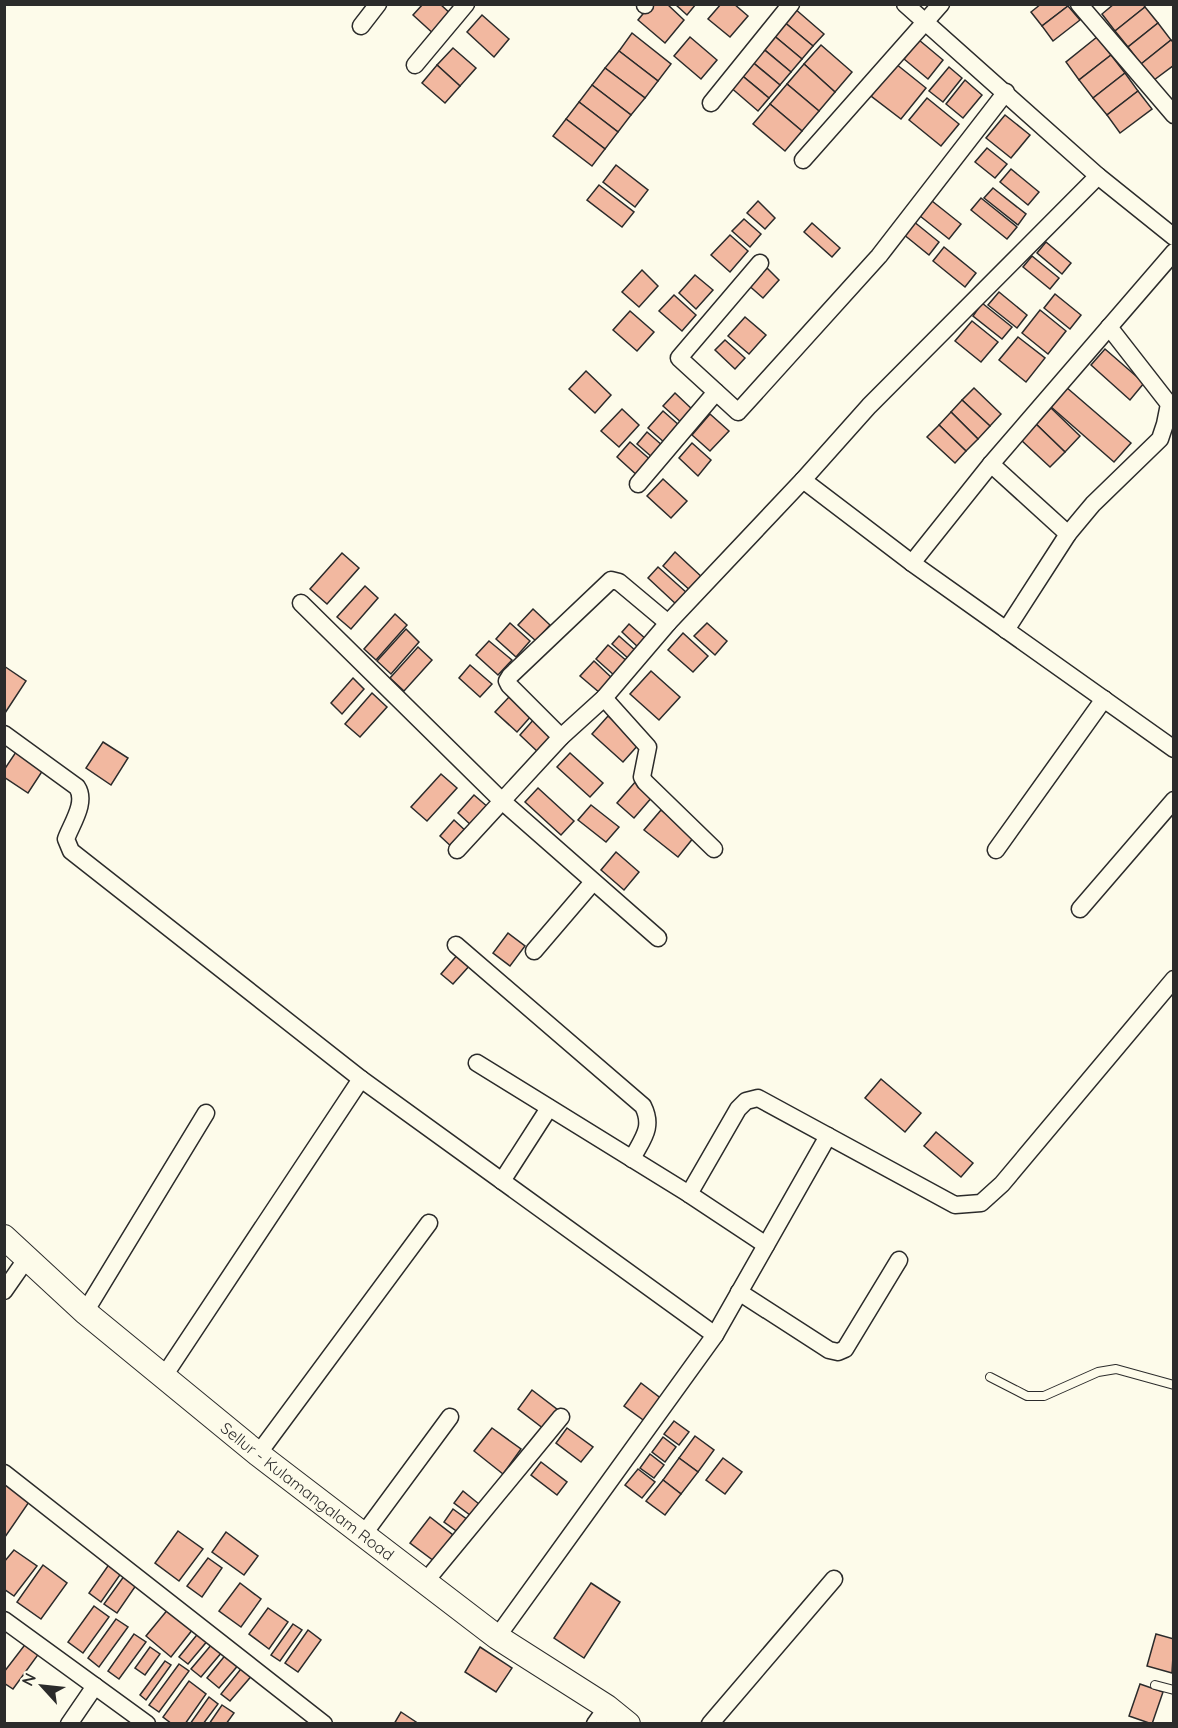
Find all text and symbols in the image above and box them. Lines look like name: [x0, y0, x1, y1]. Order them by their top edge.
street label: Sellur - Kulamangalam Road: [217, 1418, 398, 1565]
north arrow: [12, 1656, 72, 1716]
text: N: [17, 1669, 40, 1689]

